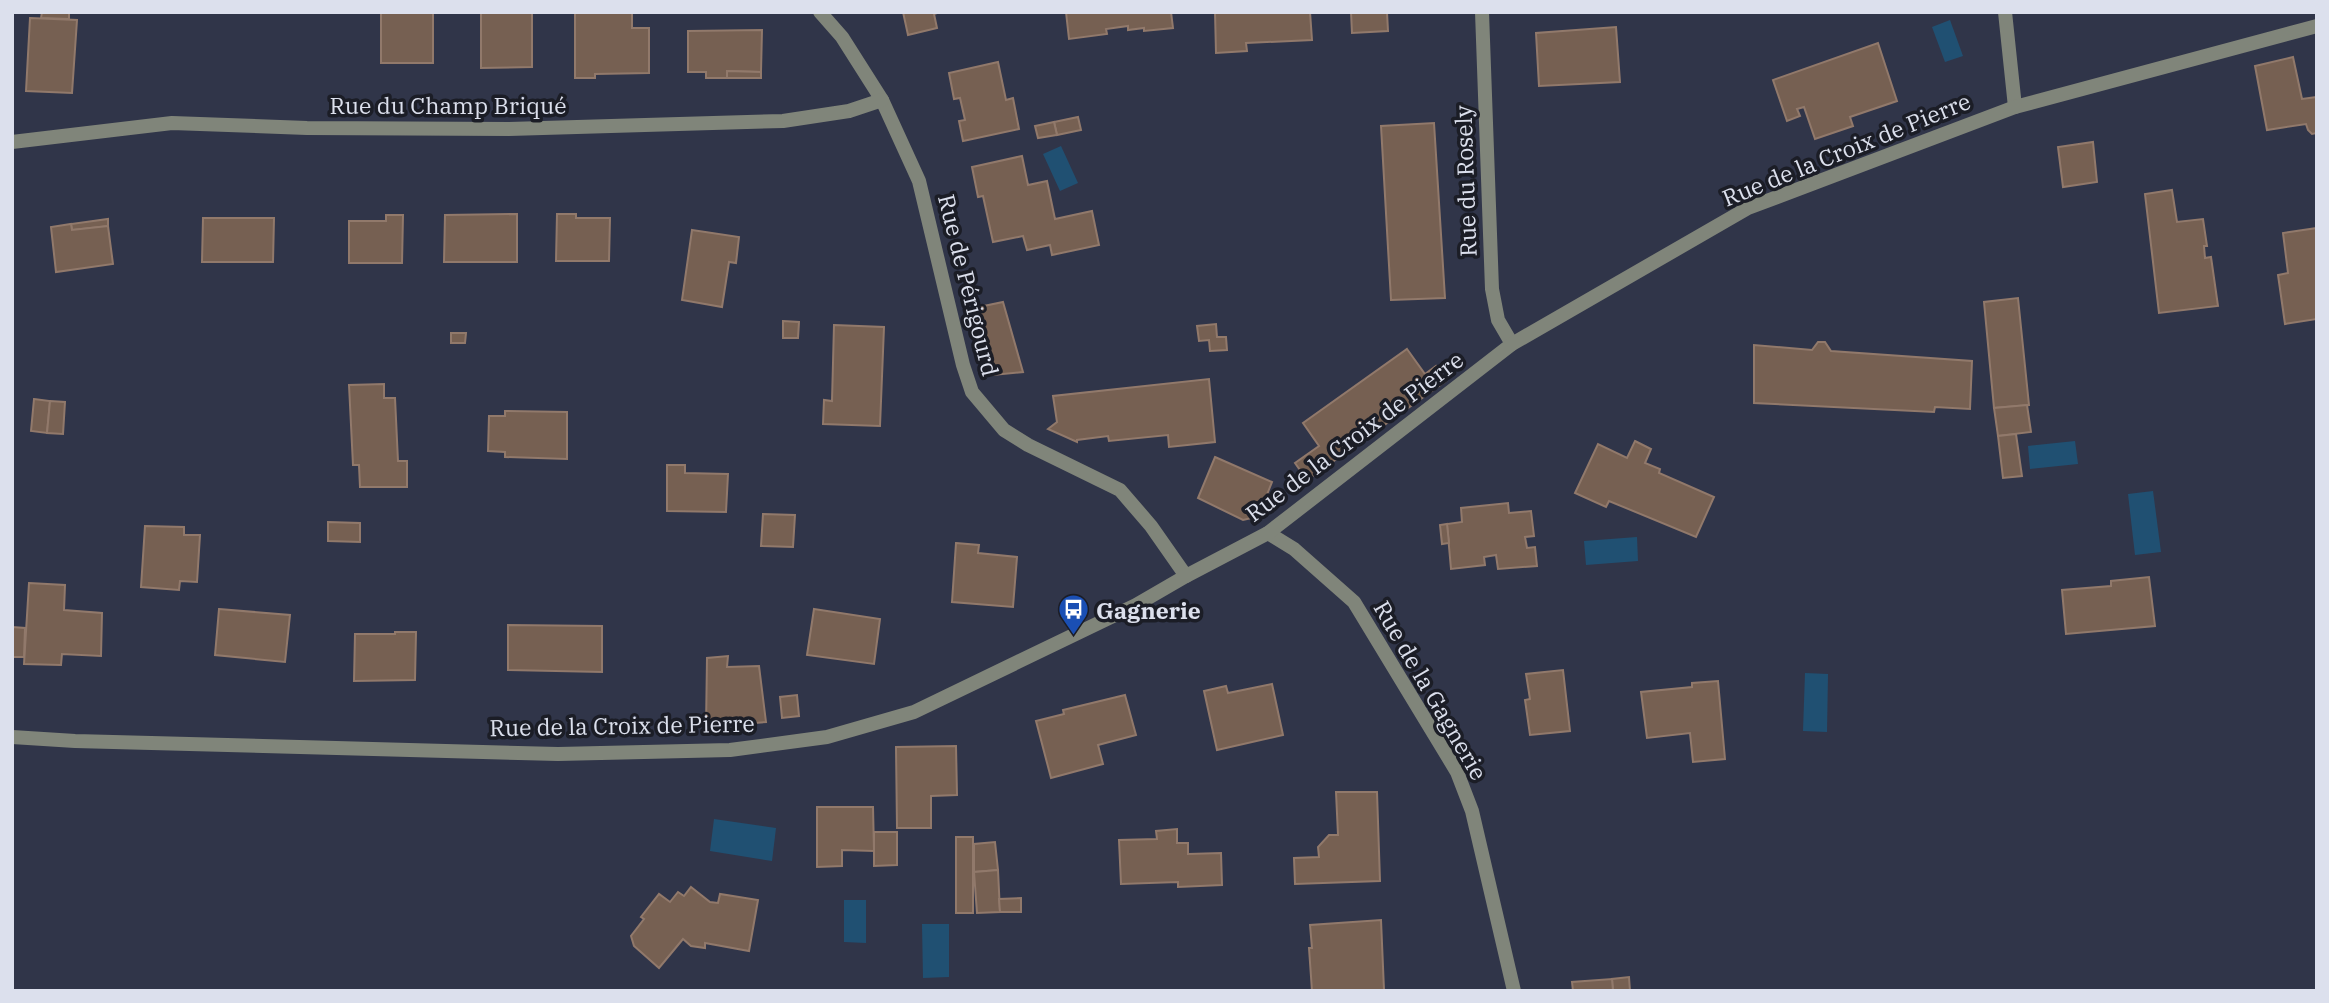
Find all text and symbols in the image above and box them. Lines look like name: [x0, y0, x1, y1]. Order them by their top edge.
street label: Rue de la Croix de Pierre: [1717, 85, 1975, 213]
street label: Rue du Champ Briqué: [329, 90, 567, 120]
street label: Rue du Rosely: [1447, 104, 1483, 257]
street label: Rue de Périgourd: [932, 191, 1006, 379]
street label: Rue de la Croix de Pierre: [1239, 344, 1469, 528]
bus stop icon: Gagnerie: [1056, 593, 1090, 637]
place label: Gagnerie: [1096, 595, 1201, 625]
street label: Rue de la Gagnerie: [1367, 595, 1495, 785]
street label: Rue de la Croix de Pierre: [489, 708, 755, 742]

